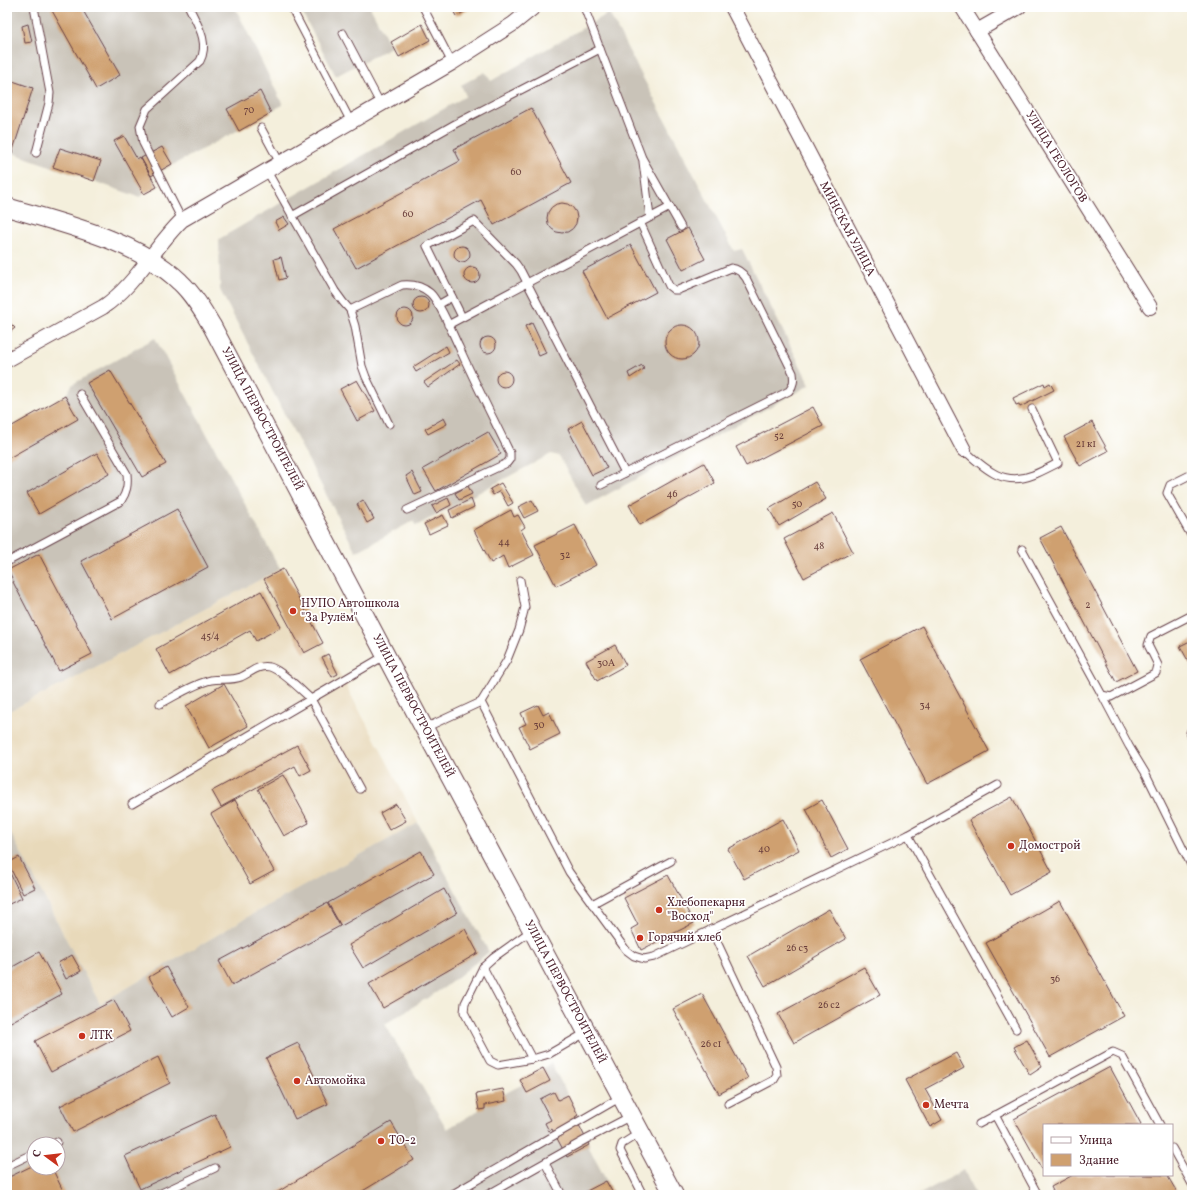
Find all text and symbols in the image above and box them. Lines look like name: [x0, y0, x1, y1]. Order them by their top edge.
house number: 70: [244, 103, 254, 117]
street label: УЛИЦА ГЕОЛОГОВ: [1021, 108, 1091, 206]
house number: 60: [510, 165, 522, 179]
street label: МИНСКАЯ УЛИЦА: [815, 179, 879, 280]
house number: 60: [402, 207, 414, 221]
street label: УЛИЦА ПЕРВОСТРОИТЕЛЕЙ: [217, 344, 308, 494]
house number: 52: [774, 429, 784, 443]
house number: 21 к1: [1076, 437, 1096, 451]
house number: 46: [667, 487, 677, 501]
house number: 50: [792, 497, 802, 511]
house number: 44: [498, 535, 510, 549]
house number: 48: [814, 539, 824, 553]
house number: 32: [560, 548, 570, 562]
place label: НУПО Автошкола "За Рулём": [301, 596, 400, 626]
house number: 2: [1085, 598, 1091, 612]
marker: НУПО Автошкола "За Рулём": [288, 606, 298, 616]
house number: 45/4: [201, 629, 219, 643]
street label: УЛИЦА ПЕРВОСТРОИТЕЛЕЙ: [368, 631, 459, 781]
house number: 30А: [597, 656, 615, 670]
house number: 34: [919, 698, 931, 712]
house number: 30: [534, 718, 544, 732]
place label: Домострой: [1019, 838, 1081, 854]
marker: Домострой: [1006, 841, 1016, 851]
house number: 40: [758, 842, 770, 856]
place label: Хлебопекарня "Восход": [667, 895, 745, 925]
marker: Хлебопекарня "Восход": [654, 905, 664, 915]
street label: УЛИЦА ПЕРВОСТРОИТЕЛЕЙ: [520, 917, 611, 1067]
place label: Горячий хлеб: [648, 930, 722, 946]
marker: Горячий хлеб: [635, 933, 645, 943]
house number: 26 с3: [786, 941, 808, 955]
house number: 36: [1050, 972, 1060, 986]
house number: 26 с2: [818, 998, 840, 1012]
place label: ЛТК: [90, 1028, 113, 1044]
marker: ЛТК: [77, 1031, 87, 1041]
house number: 26 с1: [701, 1037, 722, 1051]
place label: Автомойка: [305, 1073, 366, 1089]
marker: Автомойка: [292, 1076, 302, 1086]
place label: Мечта: [934, 1097, 969, 1113]
marker: Мечта: [921, 1100, 931, 1110]
legend: [1043, 1124, 1173, 1176]
place label: ТО-2: [389, 1133, 416, 1149]
text: Улица: [1079, 1133, 1112, 1149]
north arrow: [26, 1136, 66, 1176]
marker: ТО-2: [376, 1136, 386, 1146]
text: С: [30, 1148, 46, 1159]
text: Здание: [1079, 1153, 1119, 1169]

